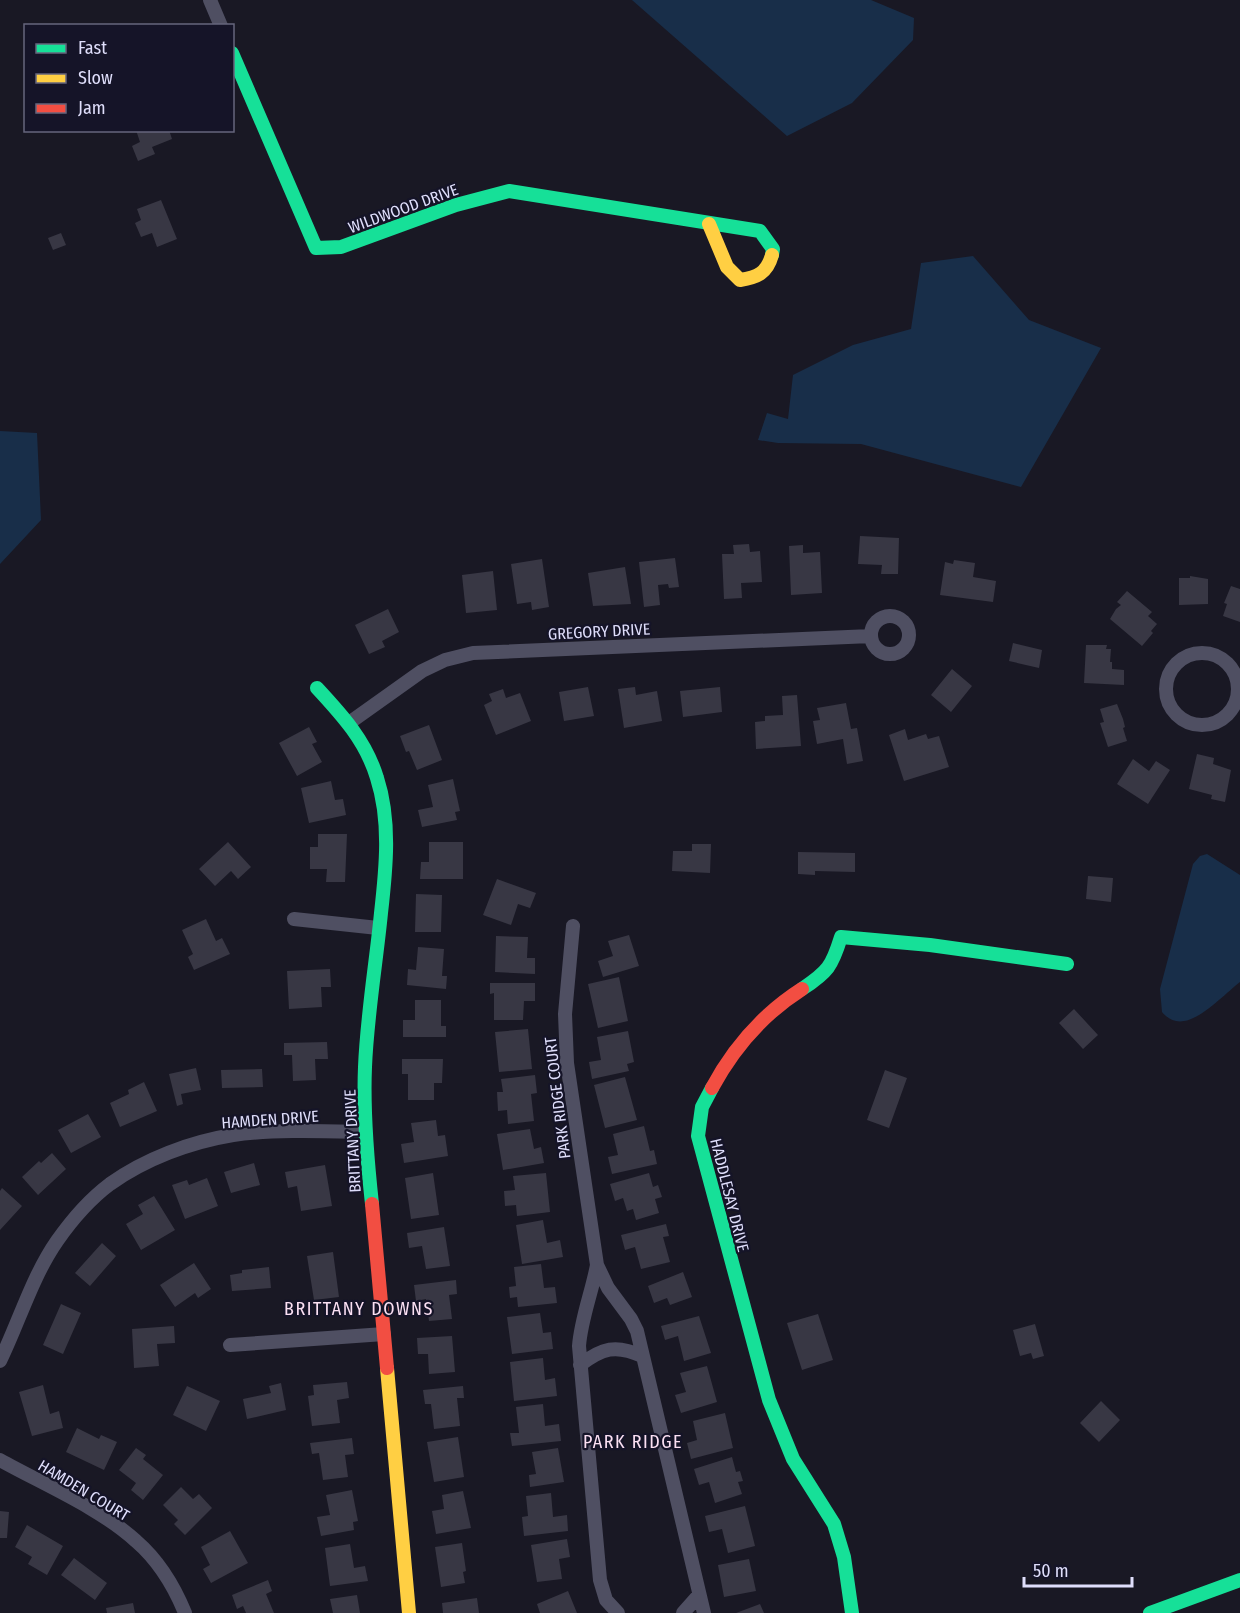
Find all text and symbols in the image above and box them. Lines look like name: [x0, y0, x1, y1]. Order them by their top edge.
legend: [24, 24, 234, 132]
text: Fast: [78, 37, 107, 59]
text: Slow: [78, 67, 113, 89]
text: Jam: [78, 97, 106, 119]
street label: WILDWOOD DRIVE: [346, 180, 461, 237]
street label: GREGORY DRIVE: [547, 619, 651, 644]
street label: PARK RIDGE COURT: [541, 1035, 574, 1160]
street label: BRITTANY DRIVE: [340, 1089, 365, 1193]
street label: HAMDEN DRIVE: [221, 1107, 319, 1132]
street label: HADDLESAY DRIVE: [706, 1136, 753, 1254]
district label: BRITTANY DOWNS: [284, 1298, 434, 1320]
district label: PARK RIDGE: [583, 1431, 683, 1453]
street label: HAMDEN COURT: [35, 1456, 133, 1525]
scale bar: [1024, 1550, 1132, 1588]
text: 50 m: [1033, 1560, 1069, 1582]

